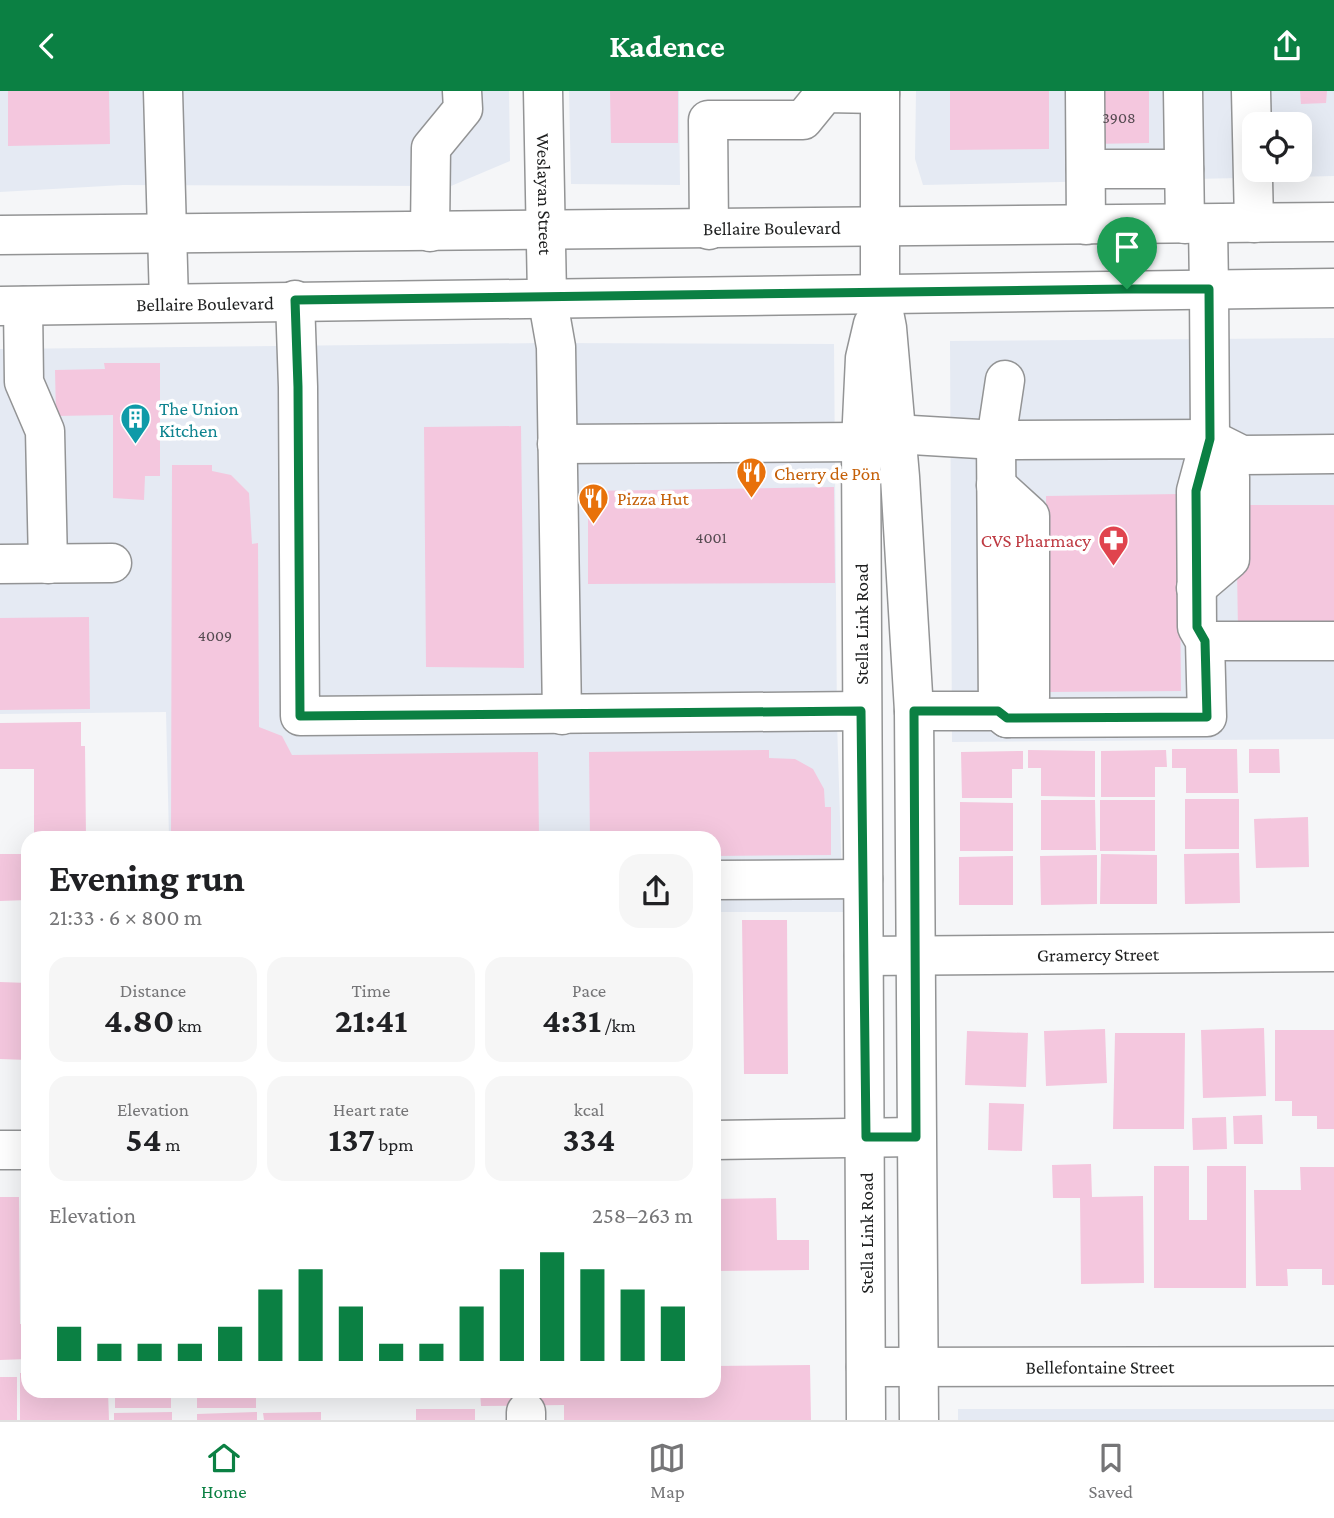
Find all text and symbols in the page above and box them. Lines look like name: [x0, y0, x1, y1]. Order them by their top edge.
icon: back: [28, 27, 66, 65]
icon: share: [1268, 27, 1306, 65]
text: Kadence: [609, 28, 725, 64]
house number: 3908: [1102, 109, 1136, 126]
map controls: [1242, 112, 1312, 182]
button: locate: [1242, 112, 1312, 182]
street label: Weslayan Street: [533, 133, 557, 256]
street label: Bellaire Boulevard: [703, 216, 841, 239]
pin: [1097, 217, 1157, 289]
icon: arrive: [1108, 228, 1146, 266]
street label: Bellaire Boulevard: [136, 292, 274, 315]
place label: The Union Kitchen: [159, 398, 239, 441]
building icon: The Union Kitchen: [119, 402, 153, 446]
restaurant icon: Cherry de Pön: [734, 456, 768, 500]
place label: Cherry de Pön: [774, 463, 880, 484]
restaurant icon: Pizza Hut: [577, 481, 611, 525]
place label: Pizza Hut: [617, 488, 690, 509]
pharmacy icon: CVS Pharmacy: [1097, 523, 1131, 567]
house number: 4001: [695, 529, 727, 546]
place label: CVS Pharmacy: [981, 530, 1091, 551]
street label: Stella Link Road: [851, 563, 872, 685]
house number: 4009: [198, 627, 232, 644]
button: share: [619, 854, 693, 928]
text: Evening run: [49, 857, 245, 899]
text: 21:33 · 6 × 800 m: [49, 904, 202, 930]
street label: Gramercy Street: [1037, 943, 1160, 965]
text: Distance: [120, 980, 186, 1001]
text: Time: [352, 980, 390, 1001]
text: Pace: [572, 980, 606, 1001]
text: 4.80: [104, 1001, 174, 1040]
text: 21:41: [335, 1001, 407, 1040]
text: 4:31: [542, 1001, 601, 1040]
text: km: [174, 1015, 202, 1036]
text: /km: [601, 1015, 636, 1036]
text: Elevation: [117, 1099, 189, 1120]
text: Heart rate: [333, 1099, 409, 1120]
text: kcal: [574, 1099, 604, 1120]
text: 54: [126, 1120, 162, 1159]
text: 137: [328, 1120, 375, 1159]
text: 334: [563, 1120, 615, 1159]
text: m: [162, 1134, 180, 1155]
text: bpm: [375, 1134, 414, 1155]
street label: Stella Link Road: [856, 1172, 877, 1294]
text: Elevation: [49, 1202, 136, 1228]
text: 258–263 m: [592, 1202, 693, 1228]
street label: Bellefontaine Street: [1025, 1356, 1175, 1377]
tab: Home: [201, 1439, 247, 1502]
tab: Map: [648, 1439, 686, 1502]
tab: Saved: [1088, 1439, 1133, 1502]

